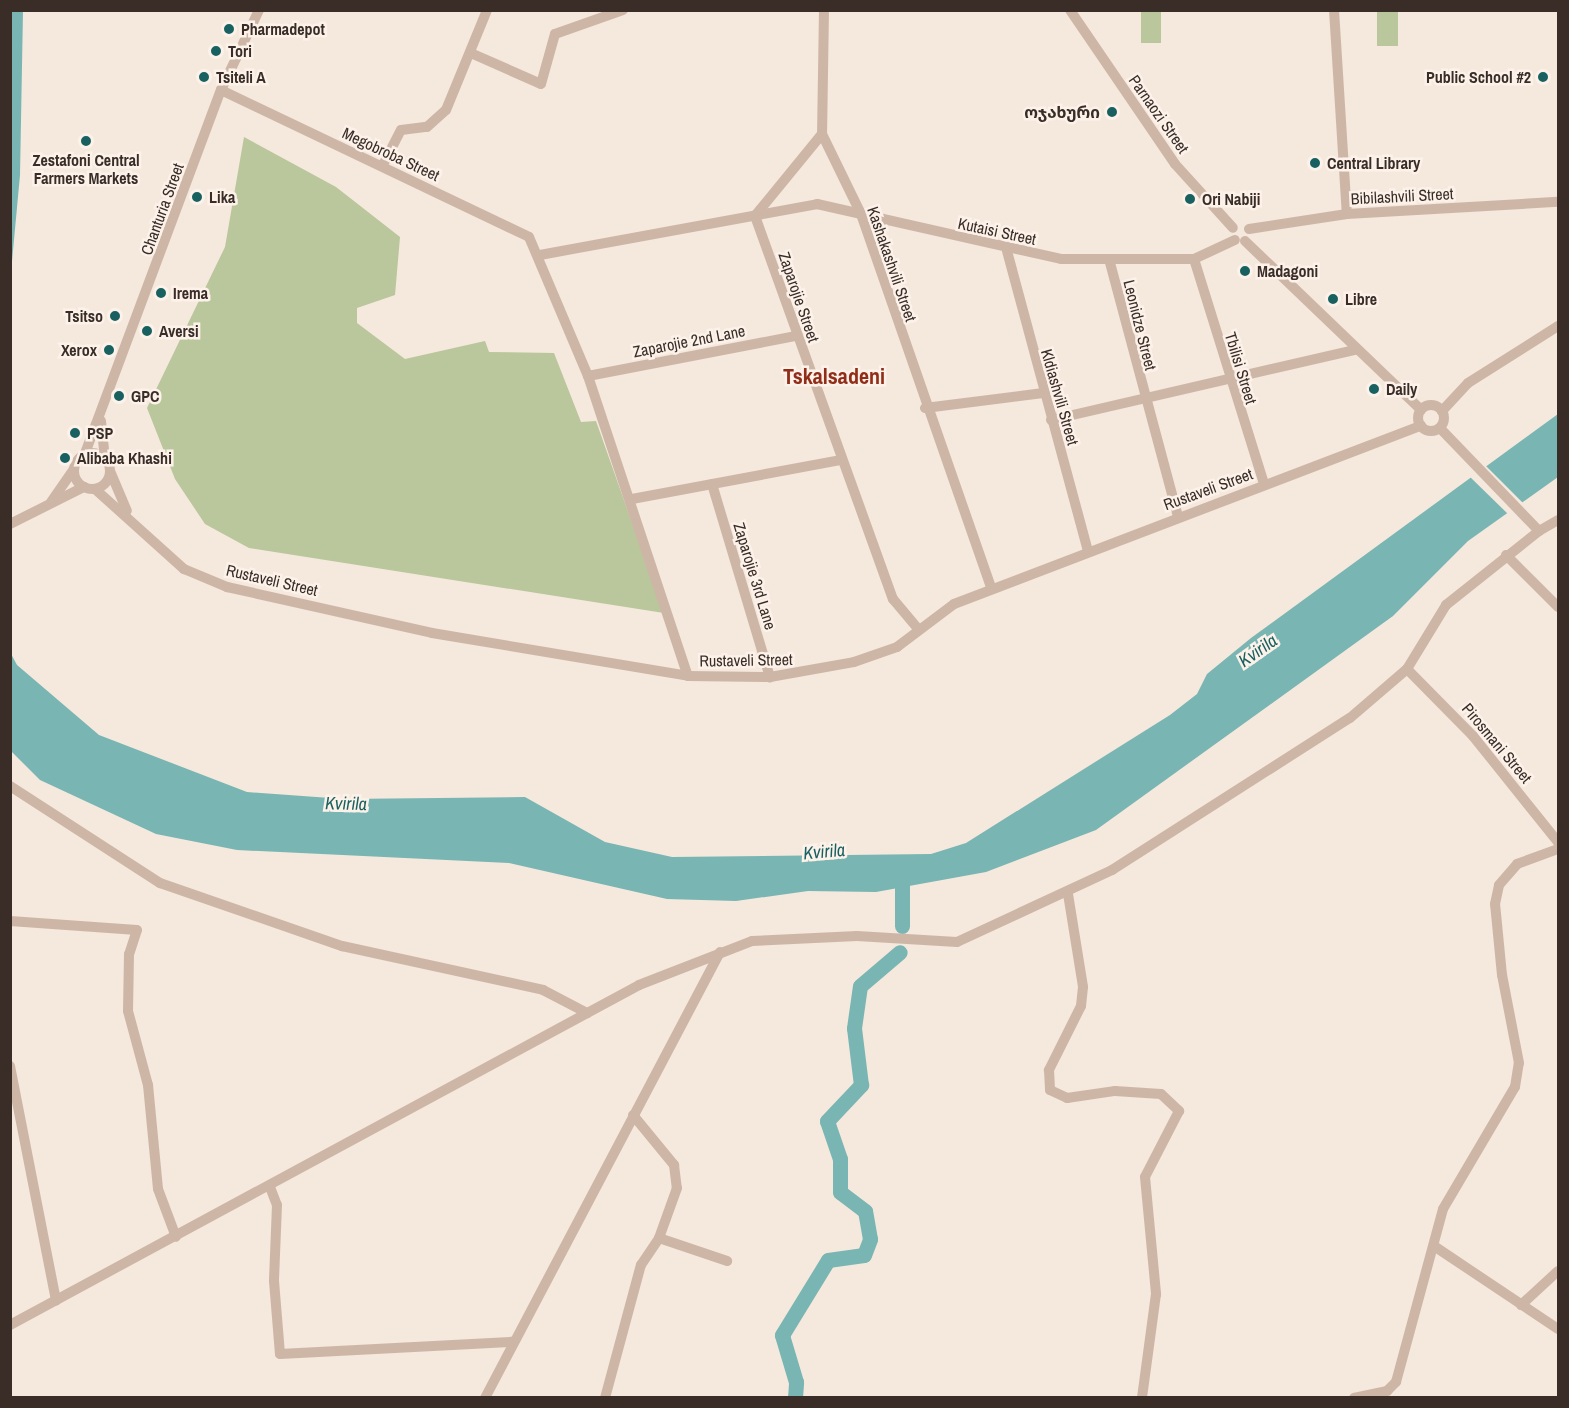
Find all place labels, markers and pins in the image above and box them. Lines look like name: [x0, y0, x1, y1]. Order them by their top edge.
place label: Pharmadepot: [241, 19, 325, 39]
marker: Pharmadepot: [222, 22, 236, 36]
place label: Tori: [228, 41, 252, 61]
marker: Tori: [209, 44, 223, 58]
place label: Tsiteli A: [216, 67, 266, 87]
place label: Public School #2: [1426, 67, 1531, 87]
marker: Tsiteli A: [197, 70, 211, 84]
marker: Public School #2: [1536, 70, 1550, 84]
place label: ოჯახური: [1024, 102, 1100, 122]
marker: ოჯახური: [1105, 105, 1119, 119]
marker: Zestafoni Central Farmers Markets: [79, 134, 93, 148]
place label: Zestafoni Central Farmers Markets: [32, 150, 140, 188]
place label: Central Library: [1327, 153, 1420, 173]
marker: Central Library: [1308, 156, 1322, 170]
place label: Lika: [209, 187, 235, 207]
place label: Ori Nabiji: [1202, 189, 1260, 209]
marker: Lika: [190, 190, 204, 204]
marker: Ori Nabiji: [1183, 192, 1197, 206]
place label: Madagoni: [1257, 261, 1318, 281]
marker: Madagoni: [1238, 264, 1252, 278]
place label: Irema: [173, 283, 208, 303]
marker: Irema: [154, 286, 168, 300]
place label: Libre: [1345, 289, 1377, 309]
marker: Libre: [1326, 292, 1340, 306]
place label: Tsitso: [65, 306, 103, 326]
marker: Tsitso: [108, 309, 122, 323]
place label: Aversi: [159, 321, 199, 341]
marker: Aversi: [140, 324, 154, 338]
place label: Xerox: [61, 340, 97, 360]
marker: Xerox: [102, 343, 116, 357]
place label: Daily: [1386, 379, 1417, 399]
marker: Daily: [1367, 382, 1381, 396]
place label: GPC: [131, 386, 159, 406]
marker: GPC: [112, 389, 126, 403]
place label: PSP: [87, 423, 113, 443]
marker: PSP: [68, 426, 82, 440]
place label: Alibaba Khashi: [77, 448, 172, 468]
marker: Alibaba Khashi: [58, 451, 72, 465]

